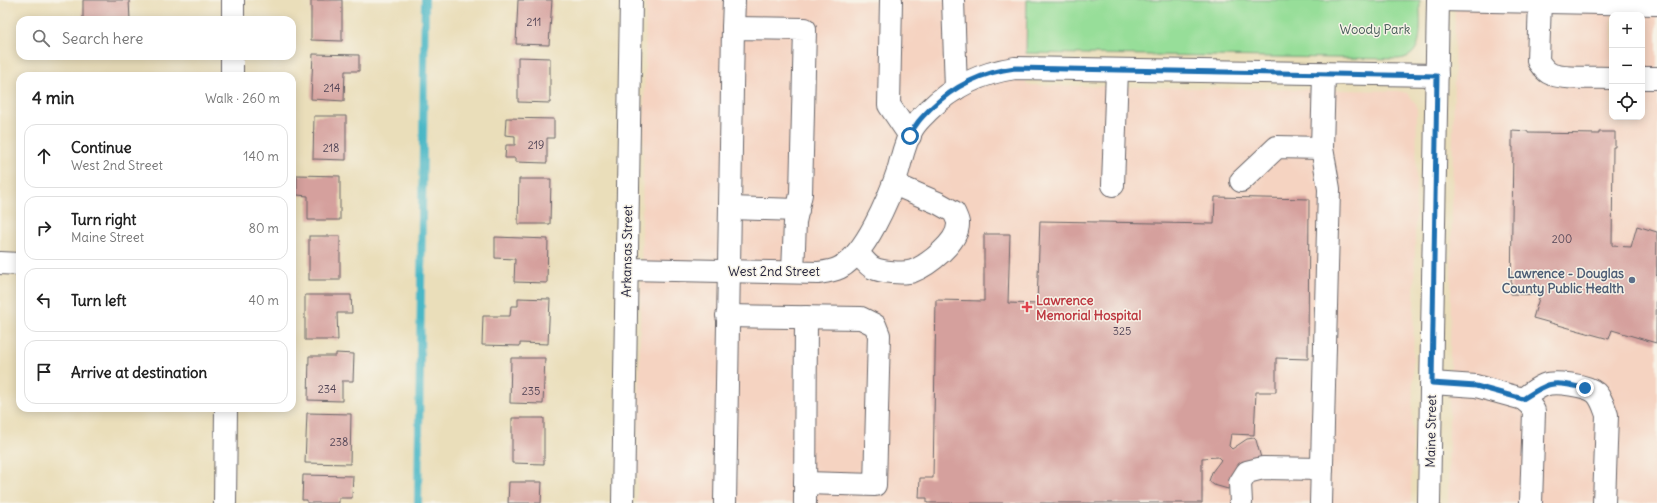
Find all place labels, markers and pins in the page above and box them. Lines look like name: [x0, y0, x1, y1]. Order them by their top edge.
place label: Lawrence - Douglas County Public Health: [1502, 265, 1624, 297]
marker: Lawrence - Douglas County Public Health: [1627, 275, 1637, 285]
place label: Lawrence Memorial Hospital: [1036, 292, 1141, 324]
marker: Lawrence Memorial Hospital: [1021, 301, 1033, 313]

